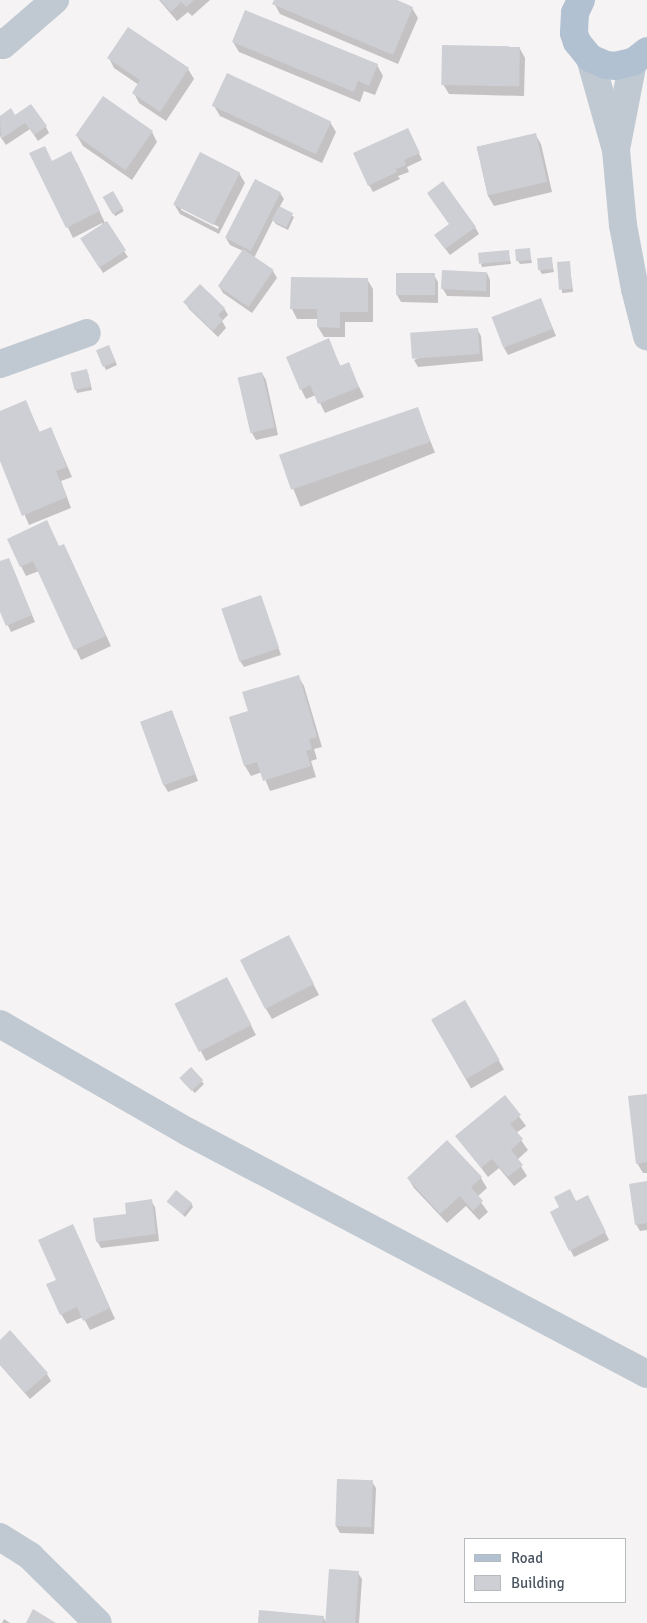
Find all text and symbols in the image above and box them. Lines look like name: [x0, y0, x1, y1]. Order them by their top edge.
legend: [464, 1538, 627, 1603]
text: Road: [511, 1549, 543, 1567]
text: Building: [511, 1574, 565, 1592]

